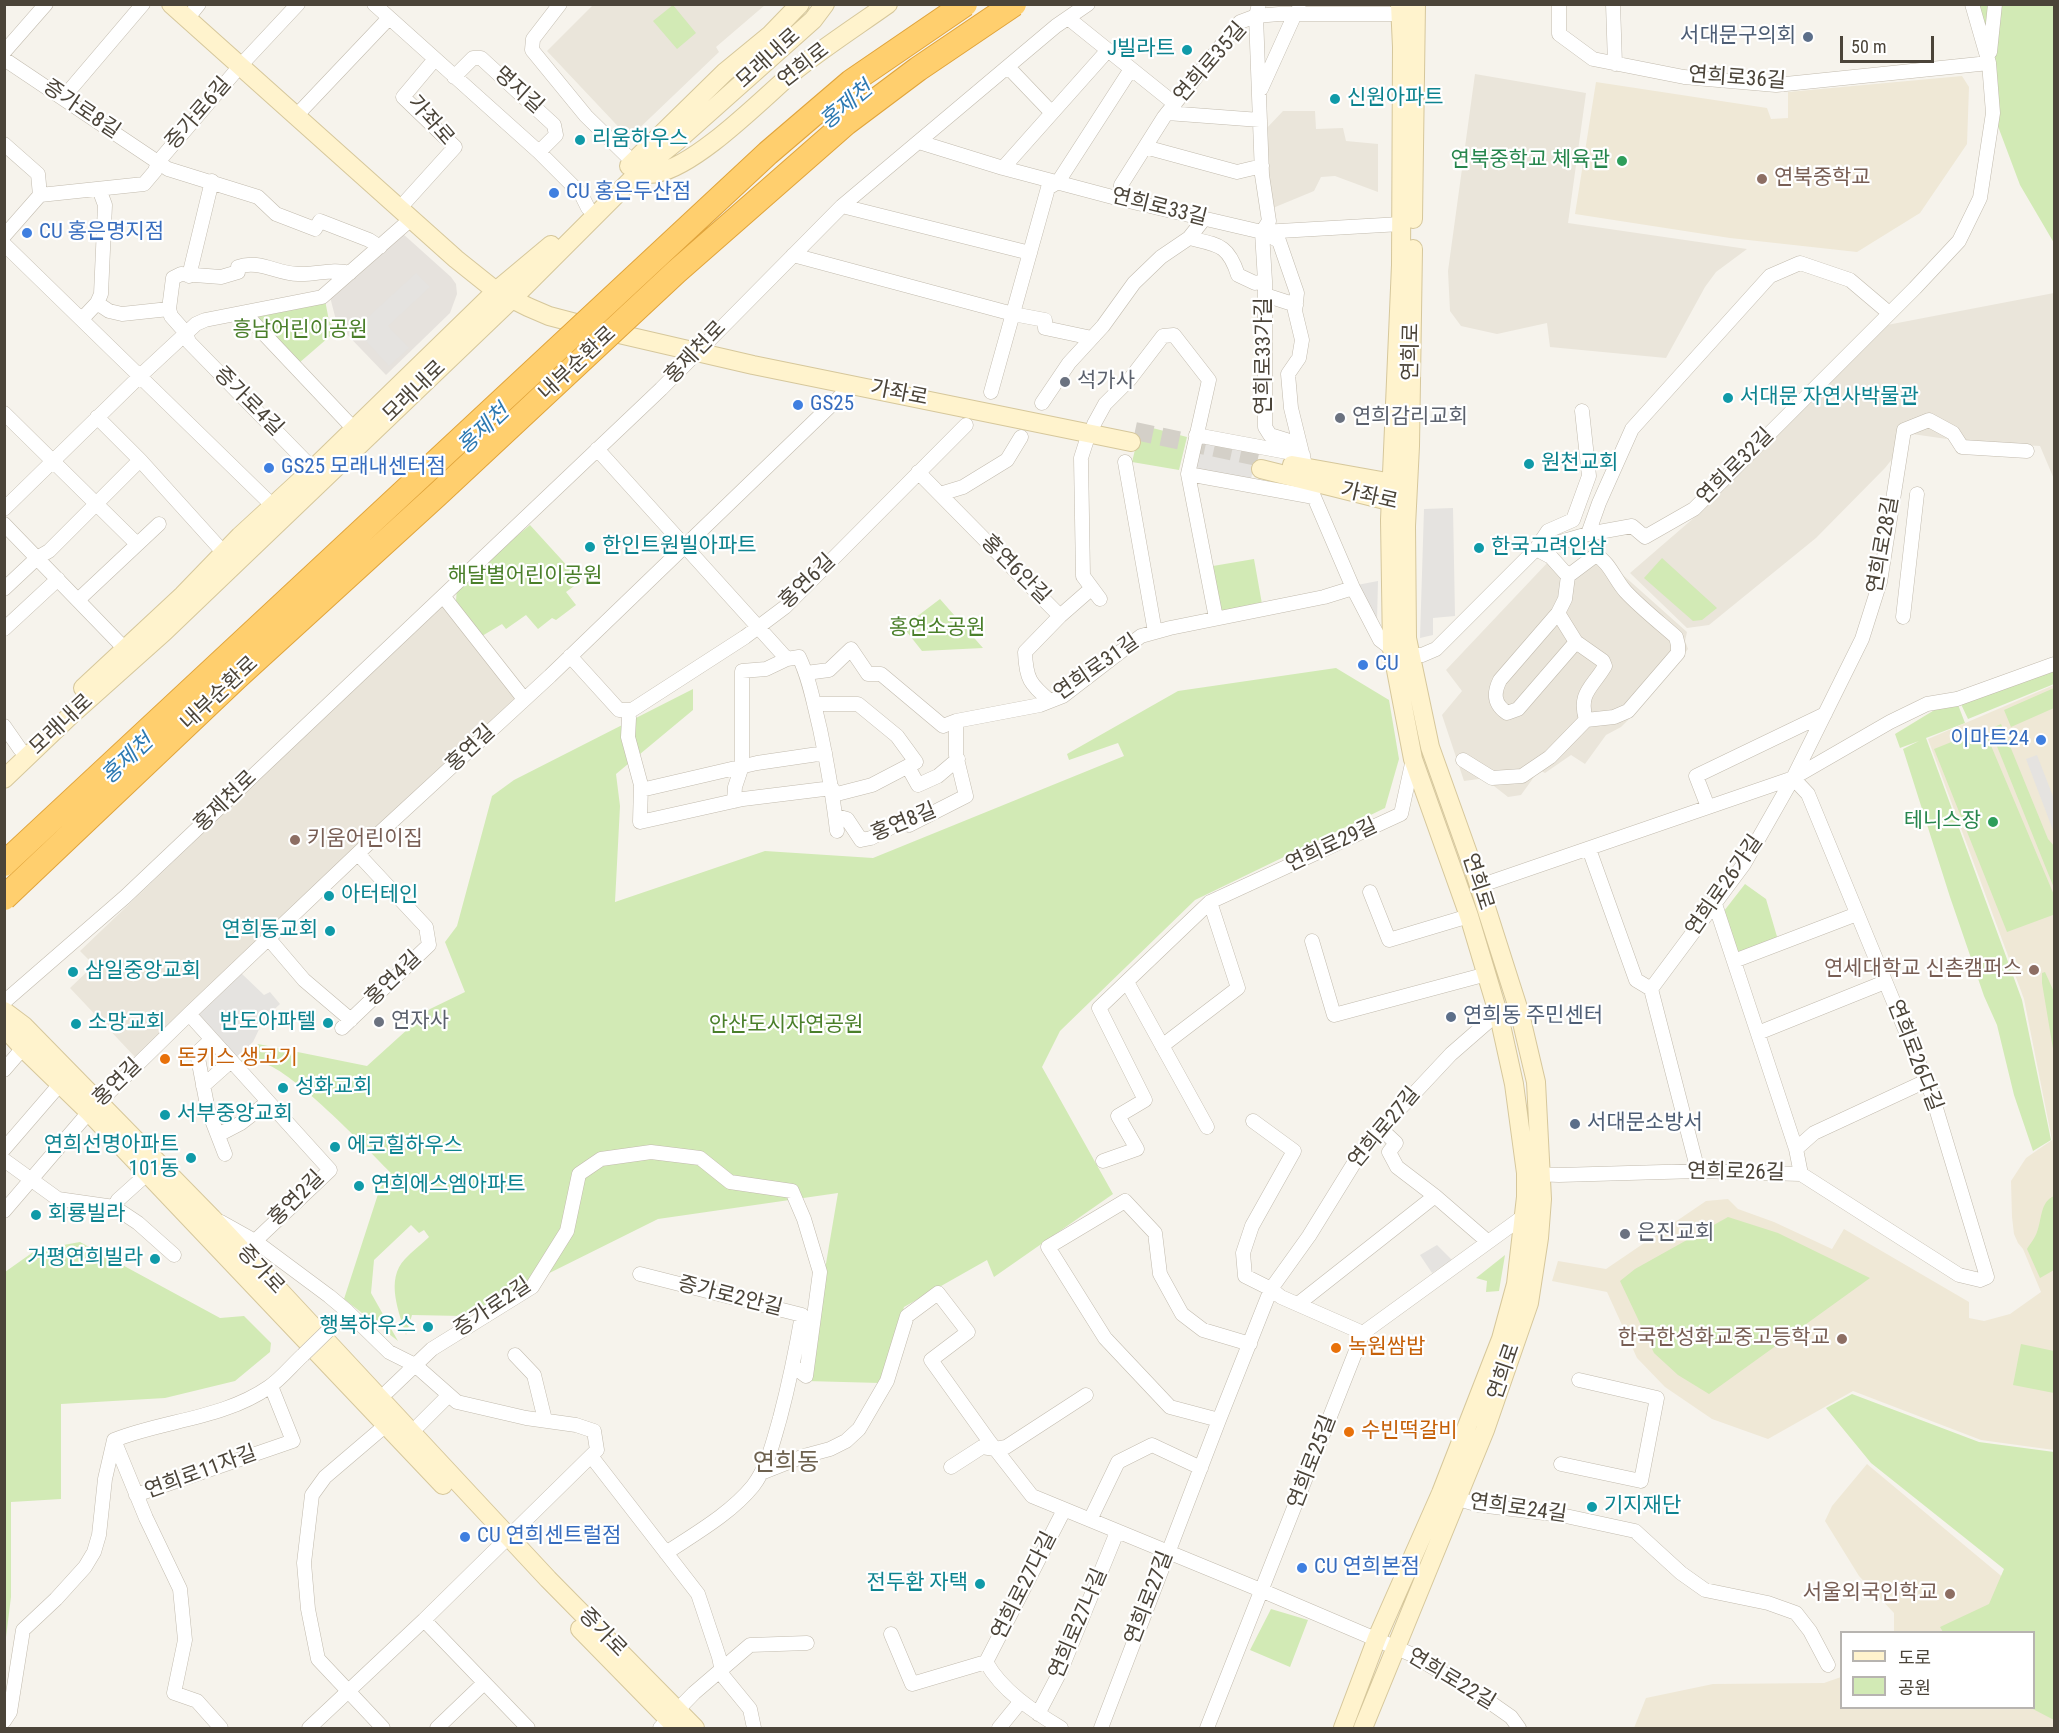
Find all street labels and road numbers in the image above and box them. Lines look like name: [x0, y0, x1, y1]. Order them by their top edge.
street label: 연희로35길: [1169, 18, 1253, 108]
street label: 모래내로: [732, 24, 806, 94]
street label: 연희로: [773, 38, 835, 94]
street label: 명지길: [488, 62, 548, 120]
street label: 연희로36길: [1687, 63, 1787, 95]
street label: 증가로6길: [161, 73, 237, 155]
street label: 증가로8길: [38, 75, 124, 145]
street label: 가좌로: [401, 91, 459, 151]
street label: 연희로33길: [1108, 184, 1210, 232]
street label: 연희로33가길: [1252, 297, 1278, 415]
street label: 홍제천로: [660, 316, 732, 390]
street label: 내부순환로: [534, 322, 622, 406]
street label: 연희로: [1399, 323, 1425, 381]
street label: 모래내로: [378, 356, 452, 428]
street label: 증가로4길: [208, 362, 288, 442]
street label: 가좌로: [868, 376, 930, 412]
street label: 연희로32길: [1692, 423, 1780, 511]
street label: 가좌로: [1338, 478, 1400, 516]
street label: 연희로28길: [1863, 495, 1905, 595]
street label: 홍연6안길: [975, 530, 1055, 610]
street label: 홍연6길: [775, 549, 841, 615]
street label: 연희로31길: [1050, 630, 1144, 706]
street label: 내부순환로: [176, 652, 264, 736]
street label: 모래내로: [25, 689, 99, 761]
street label: 홍연길: [441, 720, 501, 778]
street label: 홍제천로: [189, 766, 263, 838]
street label: 홍연8길: [868, 799, 940, 847]
street label: 연희로29길: [1282, 814, 1382, 878]
street label: 연희로26가길: [1681, 831, 1769, 941]
street label: 연희로: [1456, 851, 1498, 913]
street label: 홍연4길: [361, 946, 427, 1012]
street label: 연희로26다길: [1881, 997, 1947, 1115]
street label: 홍연길: [88, 1054, 148, 1112]
street label: 연희로27길: [1344, 1082, 1426, 1174]
street label: 연희로26길: [1687, 1160, 1785, 1186]
street label: 홍연2길: [264, 1166, 330, 1232]
street label: 증가로: [231, 1240, 289, 1300]
street label: 증가로2안길: [675, 1272, 785, 1322]
street label: 증가로2길: [450, 1273, 536, 1343]
street label: 연희로: [1484, 1340, 1526, 1404]
street label: 연희로25길: [1284, 1412, 1342, 1512]
street label: 연희로11자길: [142, 1441, 260, 1505]
street label: 연희로24길: [1468, 1490, 1568, 1528]
street label: 연희로27다길: [987, 1528, 1063, 1644]
street label: 연희로27길: [1121, 1548, 1179, 1648]
street label: 연희로27나길: [1044, 1565, 1114, 1683]
street label: 증가로: [573, 1603, 631, 1663]
street label: 연희로22길: [1403, 1644, 1499, 1716]

